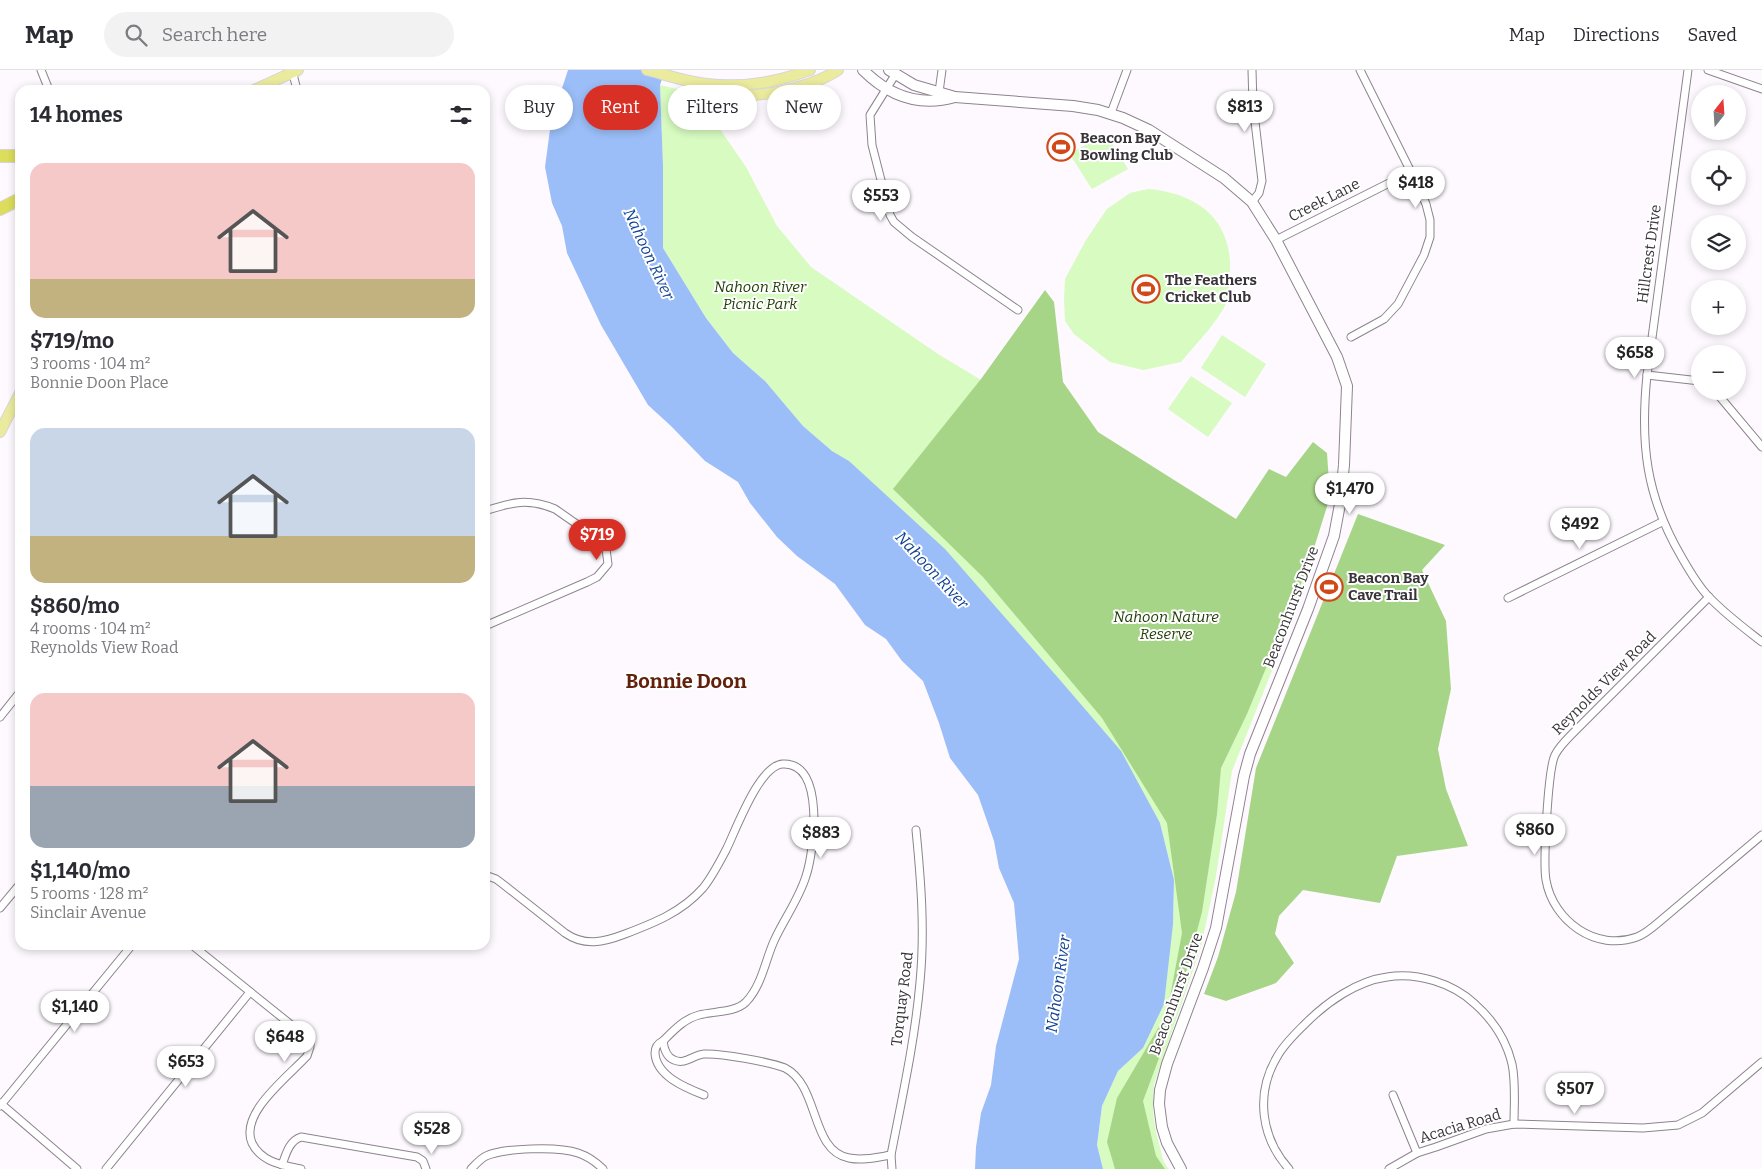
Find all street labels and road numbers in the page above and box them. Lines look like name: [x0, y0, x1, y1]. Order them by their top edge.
street label: Creek Lane: [1285, 174, 1363, 226]
street label: Hillcrest Drive: [1633, 203, 1665, 305]
street label: Beaconhurst Drive: [1259, 544, 1323, 670]
street label: Reynolds View Road: [1548, 627, 1660, 739]
street label: Beaconhurst Drive: [1145, 930, 1207, 1058]
street label: Torquay Road: [887, 951, 917, 1047]
street label: Acacia Road: [1417, 1105, 1503, 1147]

